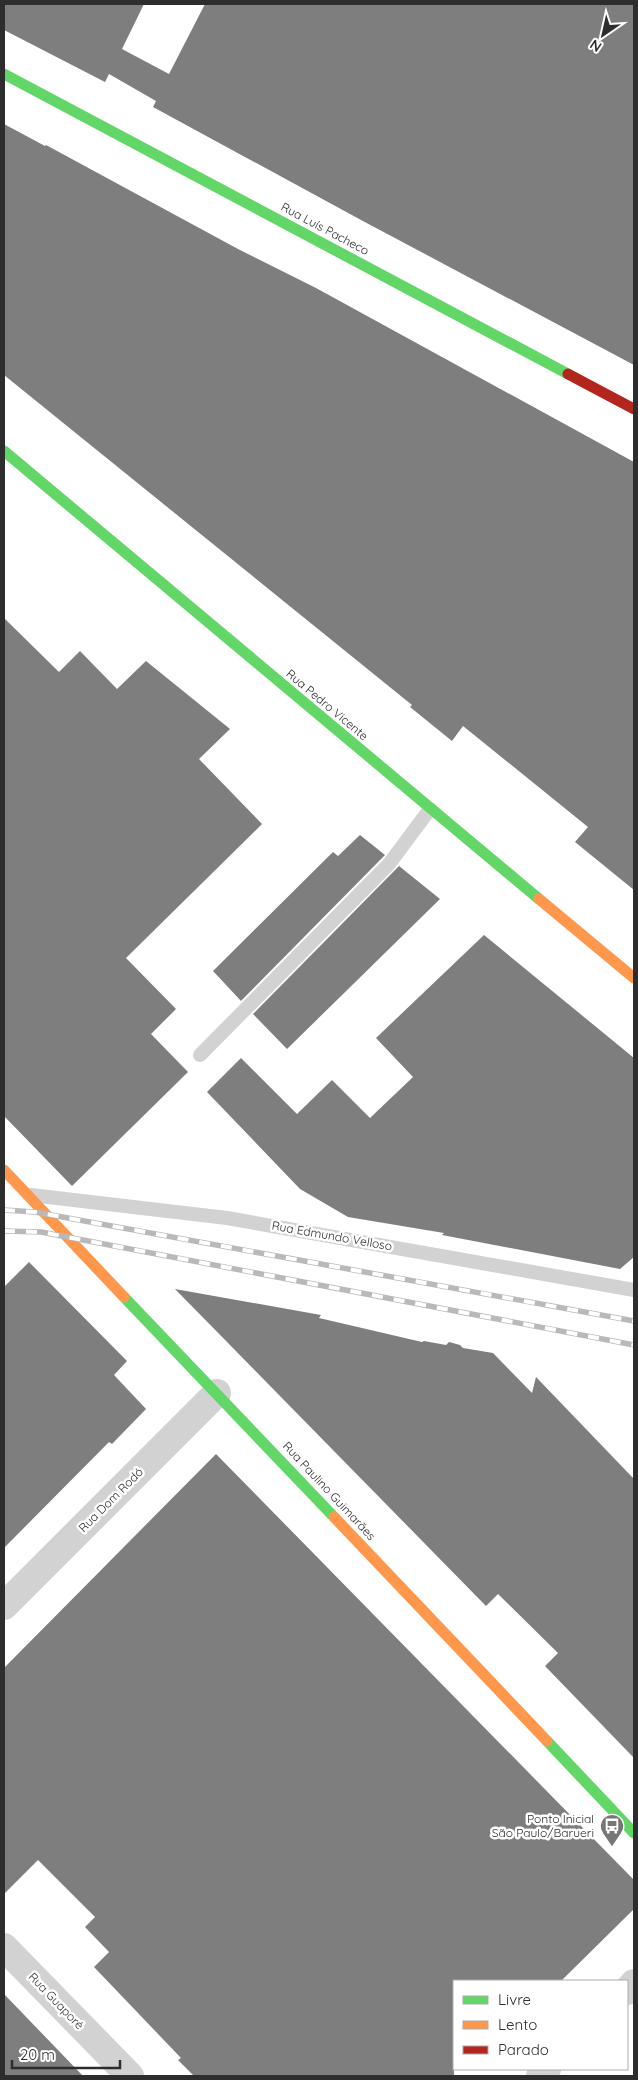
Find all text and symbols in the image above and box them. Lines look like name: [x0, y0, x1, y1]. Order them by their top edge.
north arrow: [578, 10, 628, 60]
text: N: [586, 35, 605, 56]
street label: Rua Luís Pacheco: [279, 199, 372, 258]
street label: Rua Pedro Vicente: [283, 666, 372, 743]
street label: Rua Edmundo Velloso: [271, 1218, 393, 1253]
street label: Rua Paulino Guimarães: [280, 1438, 379, 1543]
street label: Rua Dom Rodó: [75, 1464, 146, 1535]
place label: Ponto Inicial São Paulo/Barueri: [492, 1811, 594, 1840]
bus stop icon: Ponto Inicial São Paulo/Barueri: [599, 1813, 625, 1847]
street label: Rua Guaporé: [25, 1969, 87, 2032]
legend: [453, 1980, 628, 2070]
text: Livre: [498, 1990, 531, 2009]
text: Lento: [498, 2015, 537, 2034]
scale bar: [12, 2038, 120, 2070]
text: Parado: [498, 2040, 549, 2059]
text: 20 m: [20, 2045, 55, 2064]

